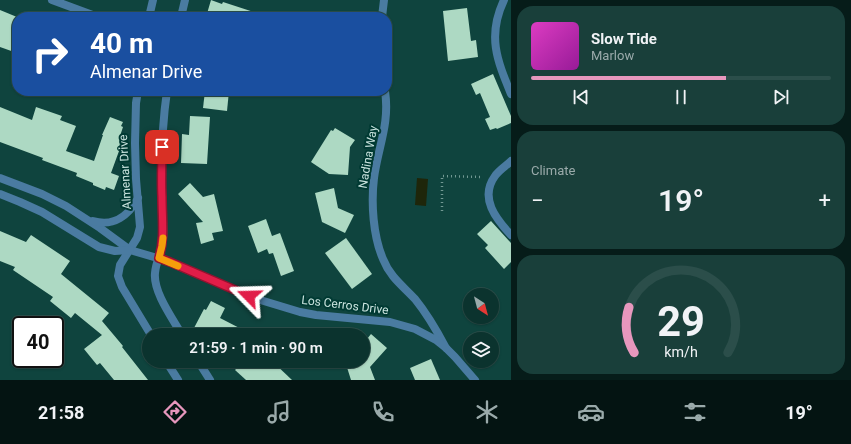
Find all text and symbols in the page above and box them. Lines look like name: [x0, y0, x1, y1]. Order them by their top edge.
text: 40 m: [90, 27, 153, 60]
icon: right: [24, 28, 76, 80]
text: Slow Tide: [591, 30, 657, 48]
text: Marlow: [591, 48, 634, 63]
text: Almenar Drive: [90, 61, 202, 82]
icon: previous: [570, 86, 592, 108]
icon: pause: [670, 86, 692, 108]
icon: next: [770, 86, 792, 108]
street label: Nadina Way: [356, 124, 380, 189]
pin: [145, 130, 179, 164]
street label: Almenar Drive: [116, 134, 134, 210]
icon: arrive: [151, 136, 173, 158]
text: Climate: [531, 163, 575, 178]
text: 19°: [658, 183, 704, 218]
text: −: [531, 188, 544, 213]
text: +: [819, 188, 831, 213]
position arrow: [228, 275, 270, 317]
north arrow: [463, 288, 499, 324]
map controls: [463, 288, 499, 368]
street label: Los Cerros Drive: [301, 293, 389, 317]
text: 29: [657, 296, 705, 345]
speed limit sign: 40: [12, 316, 64, 368]
button: layers: [463, 332, 499, 368]
text: 21:59 · 1 min · 90 m: [189, 339, 323, 357]
text: km/h: [664, 343, 698, 359]
icon: directions: [161, 398, 189, 426]
icon: music: [265, 398, 293, 426]
icon: phone: [369, 398, 397, 426]
icon: climate: [473, 398, 501, 426]
icon: car: [577, 398, 605, 426]
icon: filters: [681, 398, 709, 426]
text: 21:58: [38, 402, 84, 423]
text: 19°: [785, 402, 813, 423]

